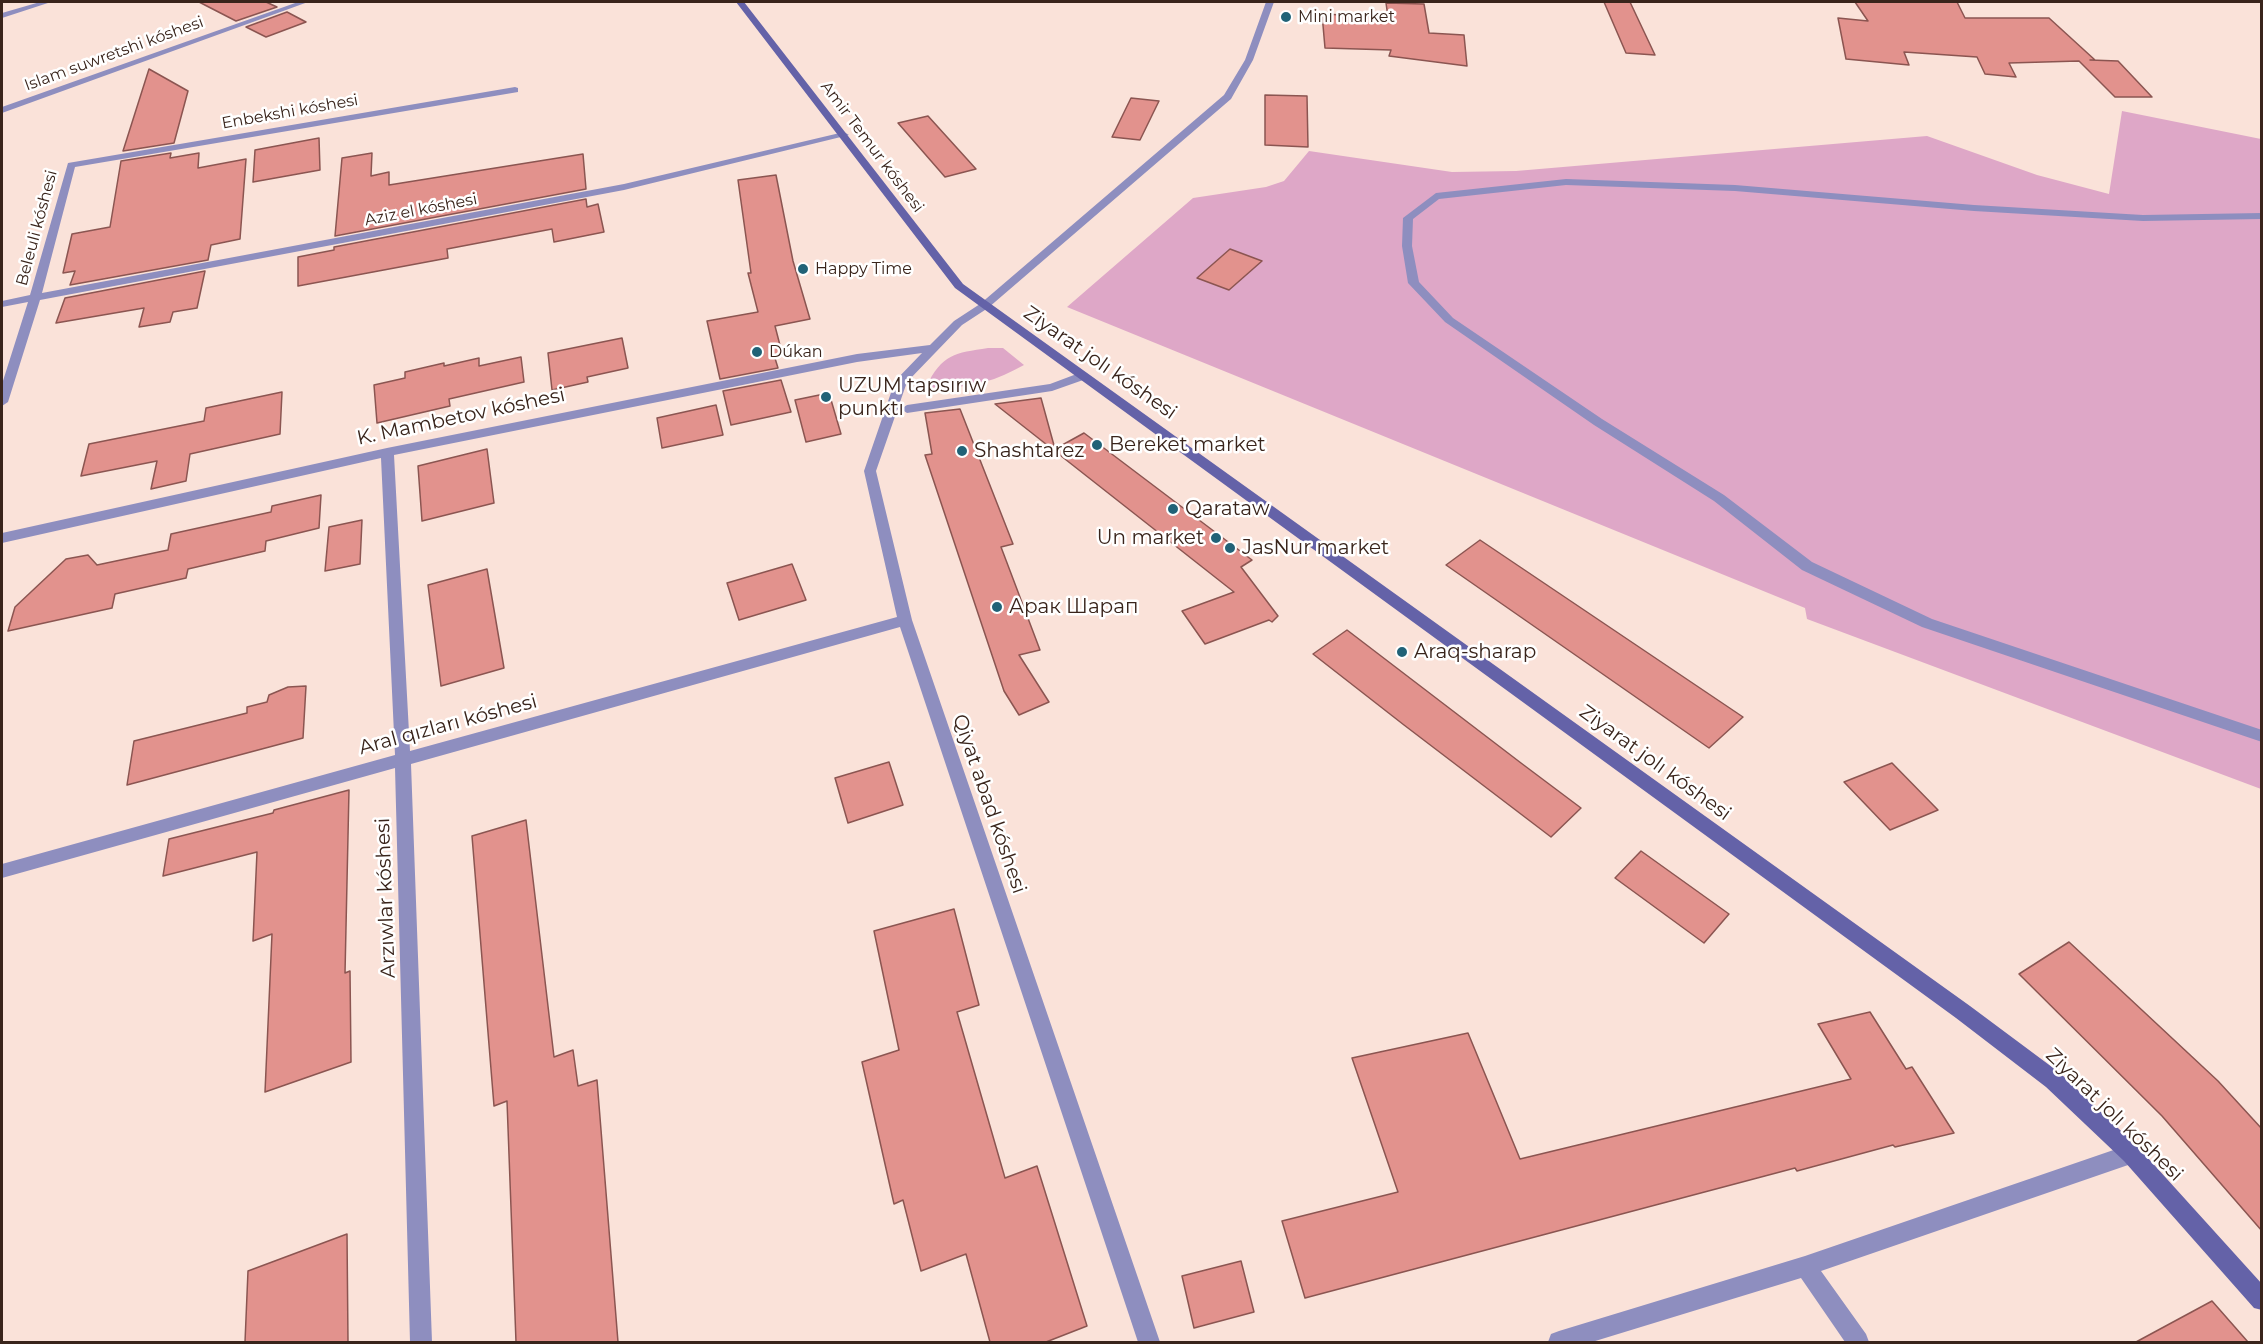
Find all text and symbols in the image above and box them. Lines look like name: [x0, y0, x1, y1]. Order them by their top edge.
place label: Mini market: [1298, 7, 1395, 27]
marker: Mini market: [1279, 10, 1293, 24]
street label: Islam suwretshi kóshesi: [22, 13, 206, 95]
street label: Amir Temur kóshesi: [816, 78, 928, 216]
street label: Enbekshi kóshesi: [220, 91, 360, 133]
street label: Beleuli kóshesi: [12, 168, 62, 288]
street label: Aziz el kóshesi: [363, 190, 479, 230]
place label: Happy Time: [815, 259, 912, 279]
marker: Happy Time: [796, 262, 810, 276]
street label: Ziyarat jolı kóshesi: [1019, 301, 1181, 425]
place label: Dúkan: [769, 342, 823, 362]
marker: Dúkan: [750, 345, 764, 359]
place label: UZUM tapsırıw punktı: [838, 374, 986, 421]
street label: K. Mambetov kóshesi: [355, 383, 567, 451]
marker: UZUM tapsırıw punktı: [819, 390, 833, 404]
place label: Bereket market: [1109, 433, 1266, 457]
marker: Bereket market: [1090, 438, 1104, 452]
place label: Shashtarez: [974, 439, 1084, 463]
marker: Shashtarez: [955, 444, 969, 458]
place label: Qarataw: [1185, 497, 1269, 521]
marker: Qarataw: [1166, 502, 1180, 516]
place label: Un market: [1097, 526, 1204, 550]
marker: Un market: [1209, 531, 1223, 545]
place label: JasNur market: [1242, 536, 1389, 560]
marker: JasNur market: [1223, 541, 1237, 555]
place label: Арак Шарап: [1009, 595, 1138, 619]
marker: Арак Шарап: [990, 600, 1004, 614]
place label: Araq-sharap: [1414, 640, 1536, 664]
marker: Araq-sharap: [1395, 645, 1409, 659]
street label: Aral qızları kóshesi: [356, 690, 540, 760]
street label: Ziyarat jolı kóshesi: [1575, 700, 1735, 826]
street label: Qiyat abad kóshesi: [947, 711, 1031, 897]
street label: Arzıwlar kóshesi: [371, 817, 401, 979]
street label: Ziyarat jolı kóshesi: [2040, 1043, 2188, 1187]

